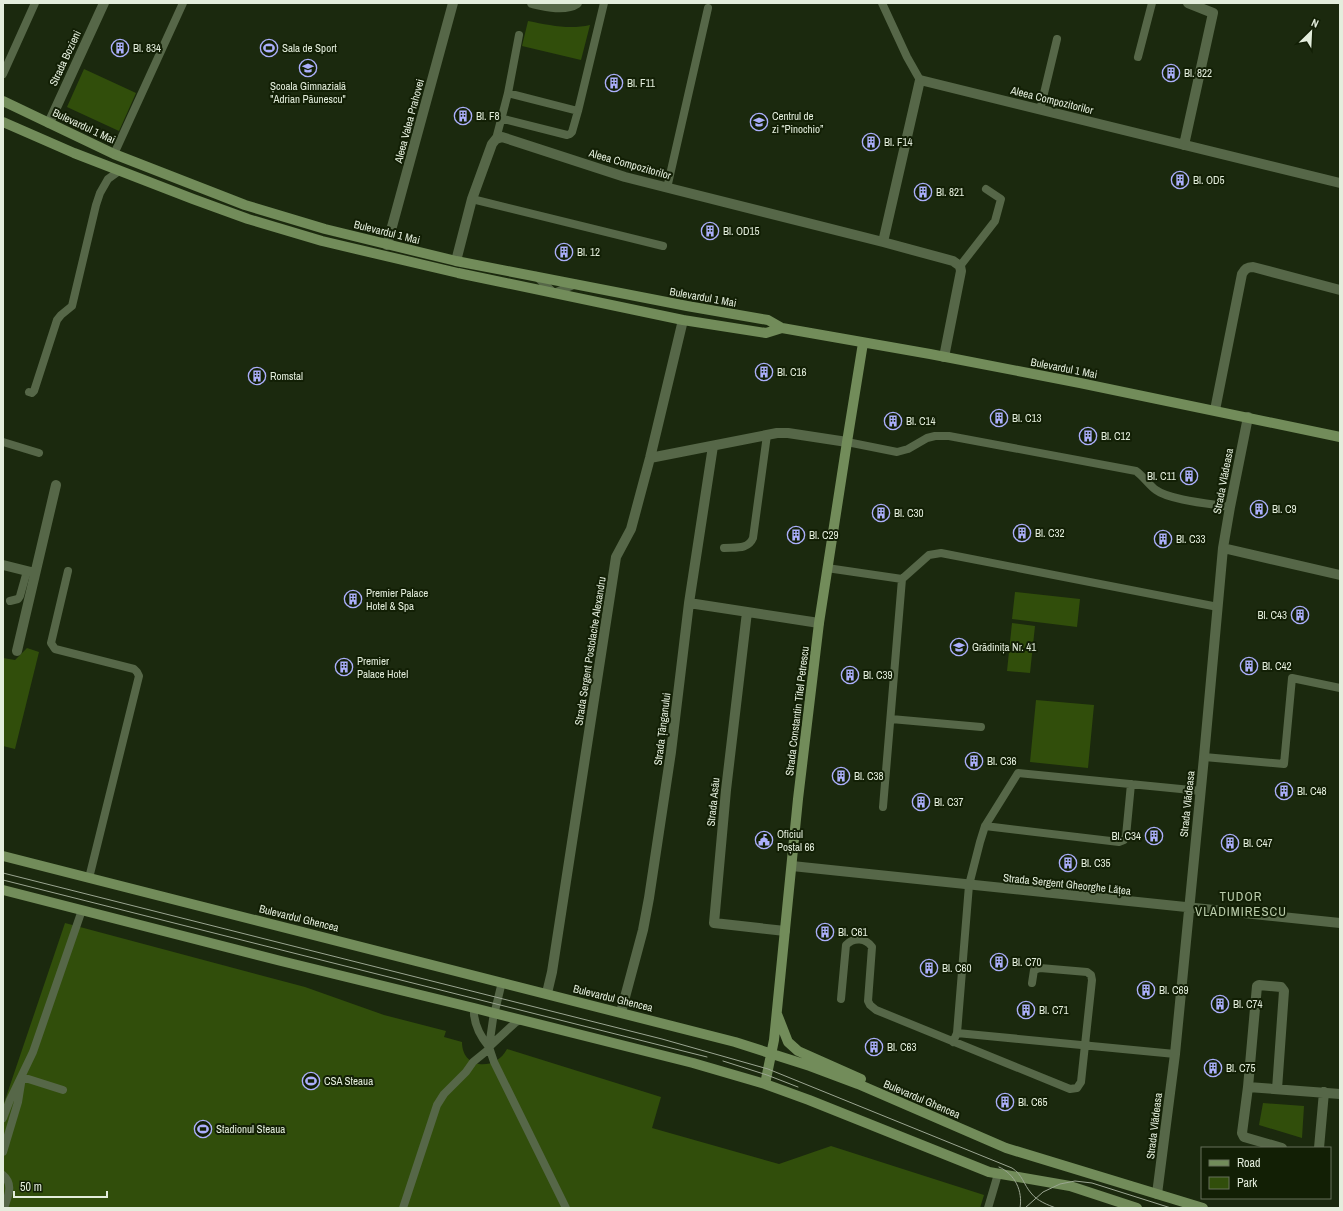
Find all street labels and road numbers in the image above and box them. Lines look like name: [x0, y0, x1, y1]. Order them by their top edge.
street label: Strada Bozieni: [46, 28, 84, 88]
street label: Aleea Valea Prahovei: [391, 77, 427, 166]
street label: Aleea Compozitorilor: [1008, 83, 1095, 117]
street label: Bulevardul 1 Mai: [50, 105, 118, 147]
street label: Aleea Compozitorilor: [586, 145, 673, 182]
street label: Bulevardul 1 Mai: [352, 217, 422, 247]
street label: Bulevardul 1 Mai: [668, 284, 738, 310]
street label: Bulevardul 1 Mai: [1029, 355, 1099, 381]
street label: Strada Vlădeasa: [1210, 447, 1236, 515]
street label: Strada Sergent Postolache Alexandru: [571, 576, 609, 726]
street label: Strada Constantin Titel Petrescu: [782, 645, 812, 777]
street label: Strada Țânganului: [651, 692, 673, 766]
street label: Strada Vlădeasa: [1177, 770, 1197, 838]
street label: Strada Asău: [703, 777, 723, 827]
street label: Strada Sergent Gheorghe Lățea: [1002, 870, 1132, 898]
street label: Bulevardul Ghencea: [258, 901, 340, 935]
street label: Bulevardul Ghencea: [572, 981, 654, 1015]
street label: Bulevardul Ghencea: [882, 1077, 962, 1121]
street label: Strada Vlădeasa: [1143, 1092, 1165, 1160]

